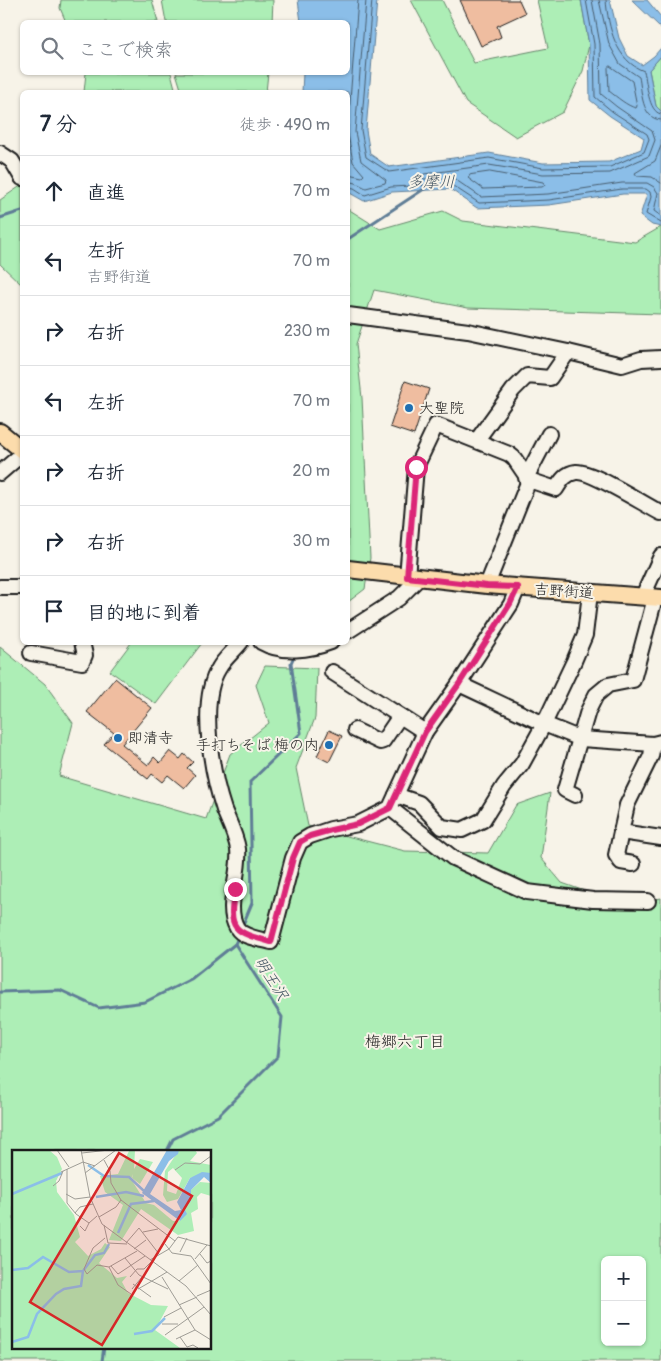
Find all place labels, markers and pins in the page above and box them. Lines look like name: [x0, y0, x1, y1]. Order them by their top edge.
place label: 大聖院: [419, 399, 464, 418]
marker: 大聖院: [403, 402, 415, 414]
place label: 即清寺: [128, 729, 173, 748]
marker: 即清寺: [112, 732, 124, 744]
place label: 手打ちそば 梅の内: [196, 736, 319, 755]
marker: 手打ちそば 梅の内: [323, 739, 335, 751]

